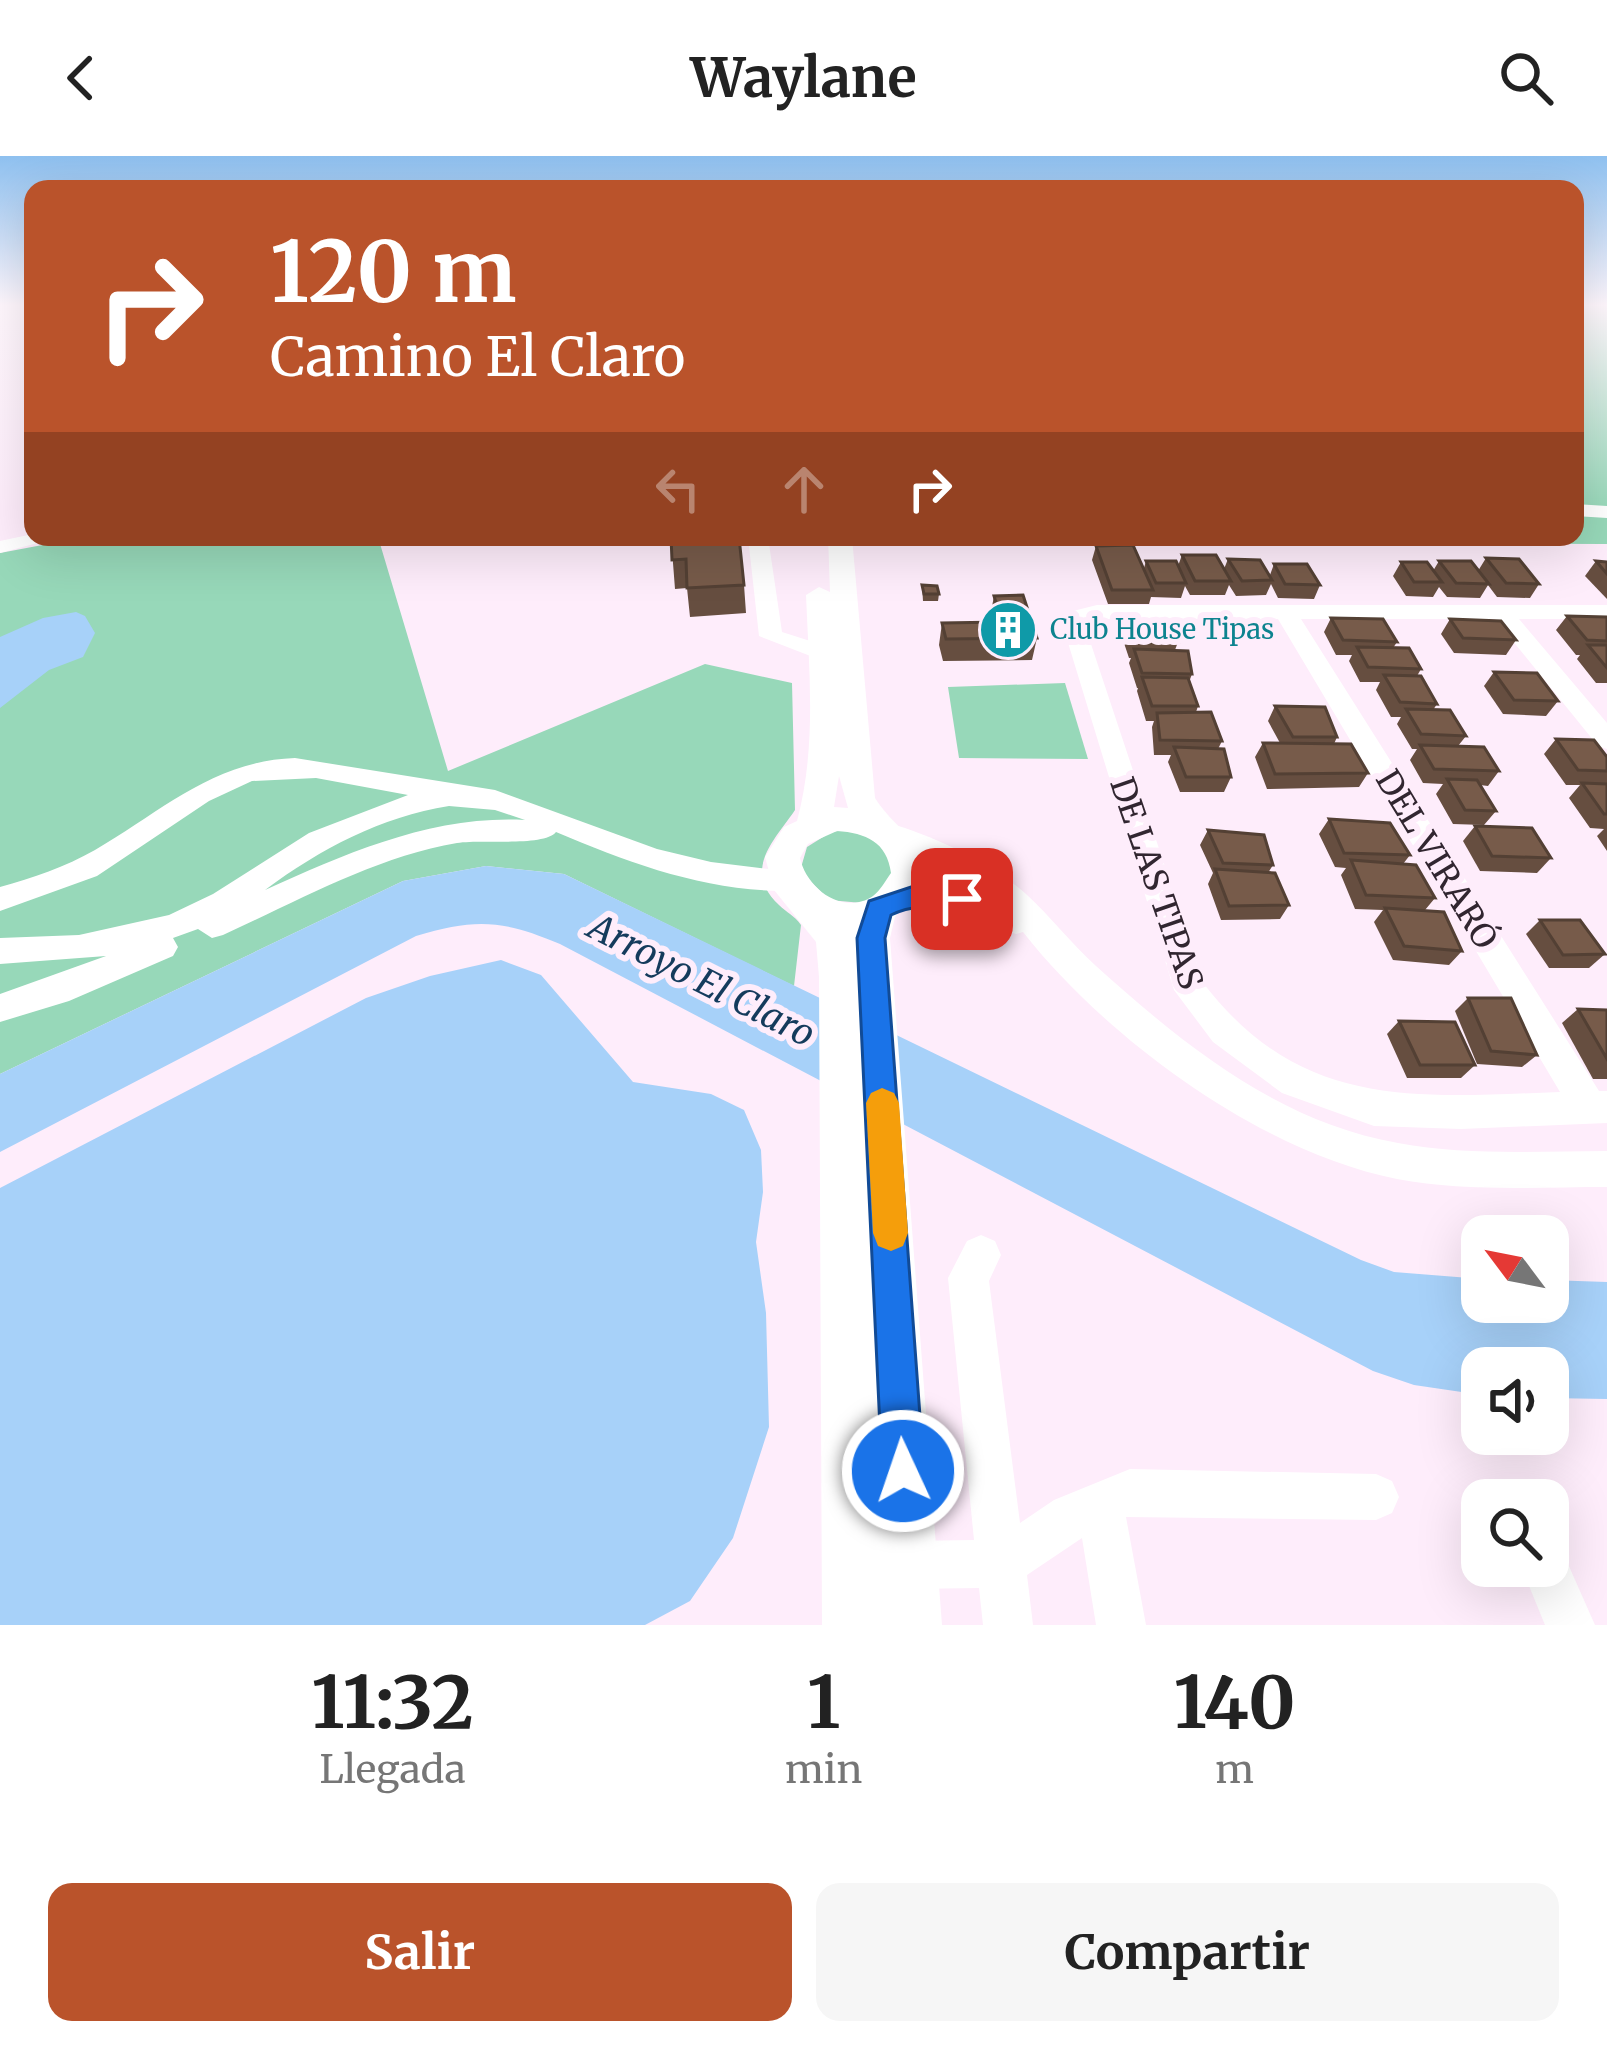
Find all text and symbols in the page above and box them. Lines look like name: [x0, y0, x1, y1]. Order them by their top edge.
text: Waylane: [690, 44, 917, 112]
icon: back: [48, 45, 114, 111]
icon: search: [1493, 45, 1559, 111]
text: 120 m: [270, 219, 517, 325]
icon: right: [72, 228, 228, 384]
text: Camino El Claro: [270, 323, 685, 391]
icon: left: [645, 456, 711, 522]
icon: ahead: [771, 456, 837, 522]
icon: right: [897, 456, 963, 522]
building icon: Club House Tipas: [977, 599, 1039, 661]
place label: Club House Tipas: [1050, 612, 1274, 646]
street label: DEL VIRARÓ: [1367, 762, 1507, 956]
street label: DE LAS TIPAS: [1101, 772, 1212, 994]
pin: [911, 848, 1013, 950]
icon: arrive: [929, 866, 995, 932]
water label: Arroyo El Claro: [578, 903, 822, 1057]
north arrow: [1461, 1215, 1569, 1323]
map controls: [1461, 1215, 1569, 1587]
button: sound: [1461, 1347, 1569, 1455]
position arrow: [840, 1408, 966, 1534]
button: search: [1461, 1479, 1569, 1587]
text: 11:32: [311, 1657, 474, 1748]
text: 1: [807, 1657, 840, 1748]
text: 140: [1174, 1657, 1296, 1748]
text: Llegada: [319, 1745, 466, 1794]
text: min: [785, 1745, 862, 1794]
text: m: [1215, 1745, 1254, 1794]
button: Salir: [48, 1883, 792, 2021]
button: Compartir: [816, 1883, 1559, 2021]

